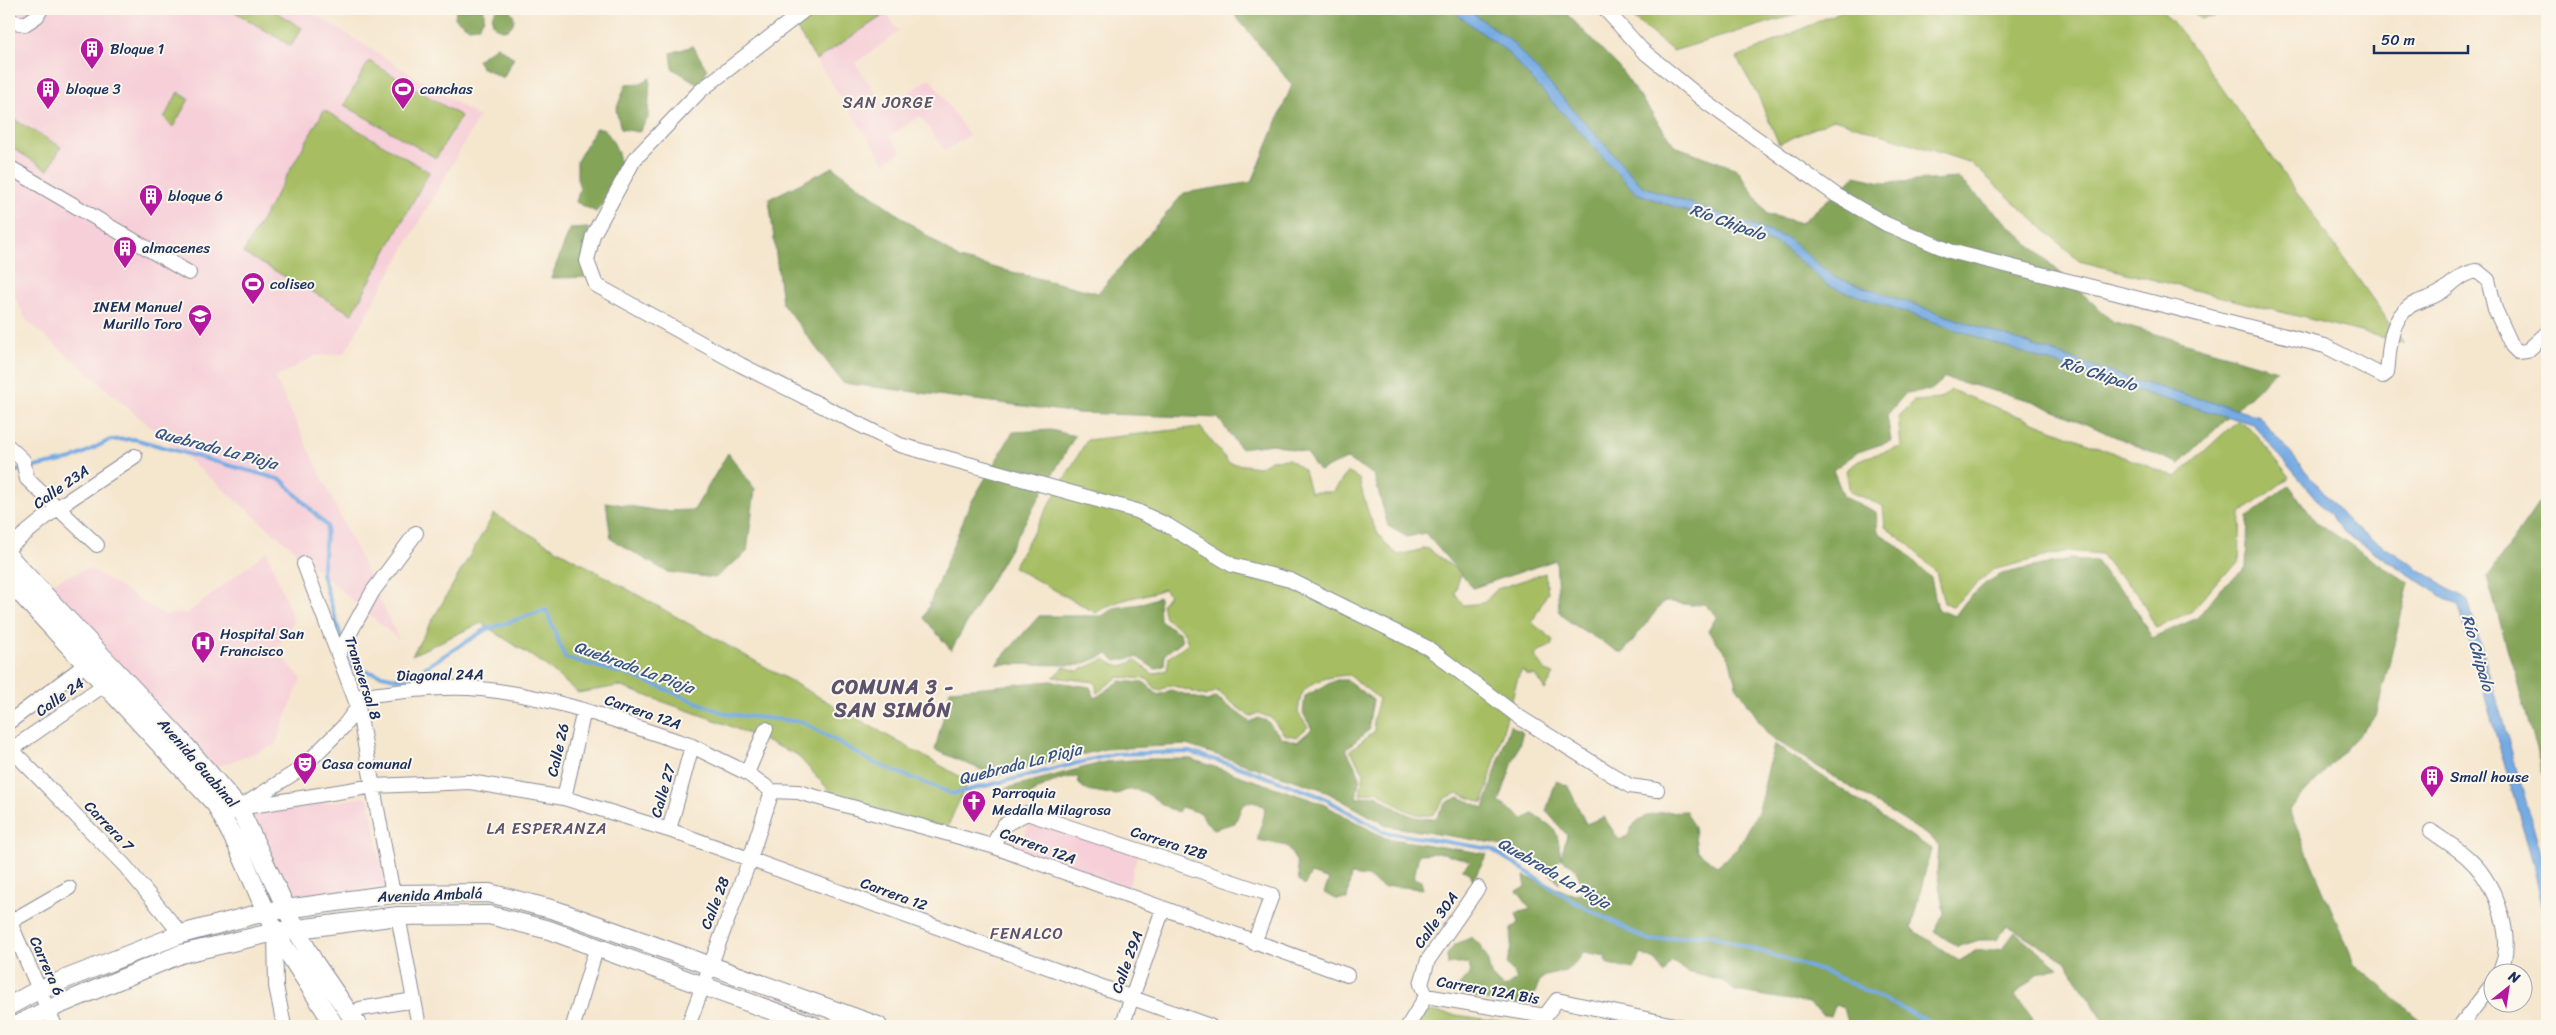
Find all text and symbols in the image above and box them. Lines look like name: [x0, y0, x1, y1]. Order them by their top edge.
scale bar: [2374, 22, 2467, 54]
text: 50 m: [2381, 27, 2416, 53]
building icon: Bloque 1: [79, 36, 105, 70]
place label: Bloque 1: [110, 36, 164, 62]
building icon: bloque 3: [35, 76, 61, 110]
place label: bloque 3: [66, 76, 121, 102]
sports icon: canchas: [390, 76, 416, 110]
place label: canchas: [420, 76, 473, 102]
district label: SAN JORGE: [842, 88, 934, 117]
building icon: bloque 6: [138, 183, 164, 217]
place label: bloque 6: [168, 183, 223, 209]
water label: Río Chipalo: [1686, 195, 1772, 250]
building icon: almacenes: [112, 235, 138, 269]
place label: almacenes: [142, 235, 210, 261]
sports icon: coliseo: [240, 271, 266, 305]
place label: coliseo: [270, 271, 315, 297]
place label: INEM Manuel Murillo Toro: [92, 294, 183, 337]
school or university icon: INEM Manuel Murillo Toro: [187, 303, 213, 337]
water label: Río Chipalo: [2057, 348, 2143, 400]
water label: Quebrada La Pioja: [151, 418, 282, 479]
street label: Calle 23A: [27, 458, 95, 516]
water label: Río Chipalo: [2453, 611, 2503, 696]
place label: Hospital San Francisco: [220, 621, 304, 664]
hospital icon: Hospital San Francisco: [190, 630, 216, 664]
water label: Quebrada La Pioja: [570, 632, 700, 703]
street label: Transversal 8: [337, 633, 389, 723]
street label: Diagonal 24A: [396, 661, 484, 689]
district label: COMUNA 3 - SAN SIMÓN: [831, 670, 954, 728]
street label: Calle 24: [30, 671, 90, 723]
street label: Carrera 12A: [601, 687, 685, 737]
street label: Avenida Guabinal: [150, 711, 245, 815]
street label: Calle 26: [539, 721, 577, 779]
water label: Quebrada La Pioja: [955, 734, 1087, 793]
theatre icon: Casa comunal: [292, 751, 318, 785]
place label: Casa comunal: [322, 751, 412, 777]
street label: Calle 27: [643, 760, 683, 821]
building icon: Small house: [2419, 764, 2445, 798]
place label: Small house: [2450, 764, 2529, 790]
place label: Parroquia Medalla Milagrosa: [992, 780, 1112, 823]
church icon: Parroquia Medalla Milagrosa: [961, 789, 987, 823]
street label: Carrera 7: [78, 794, 141, 859]
district label: LA ESPERANZA: [486, 814, 608, 843]
street label: Carrera 12B: [1127, 818, 1211, 868]
street label: Carrera 12A: [996, 820, 1080, 872]
water label: Quebrada La Pioja: [1492, 829, 1617, 918]
street label: Carrera 12: [857, 870, 931, 918]
street label: Calle 28: [693, 873, 737, 933]
street label: Avenida Ambalá: [376, 880, 483, 910]
street label: Calle 30A: [1407, 886, 1465, 954]
district label: FENALCO: [990, 919, 1064, 948]
street label: Calle 29A: [1104, 927, 1150, 997]
street label: Carrera 6: [22, 932, 72, 1000]
north arrow: [2484, 962, 2534, 1012]
text: N: [2503, 963, 2525, 991]
street label: Carrera 12A Bis: [1435, 968, 1541, 1012]

